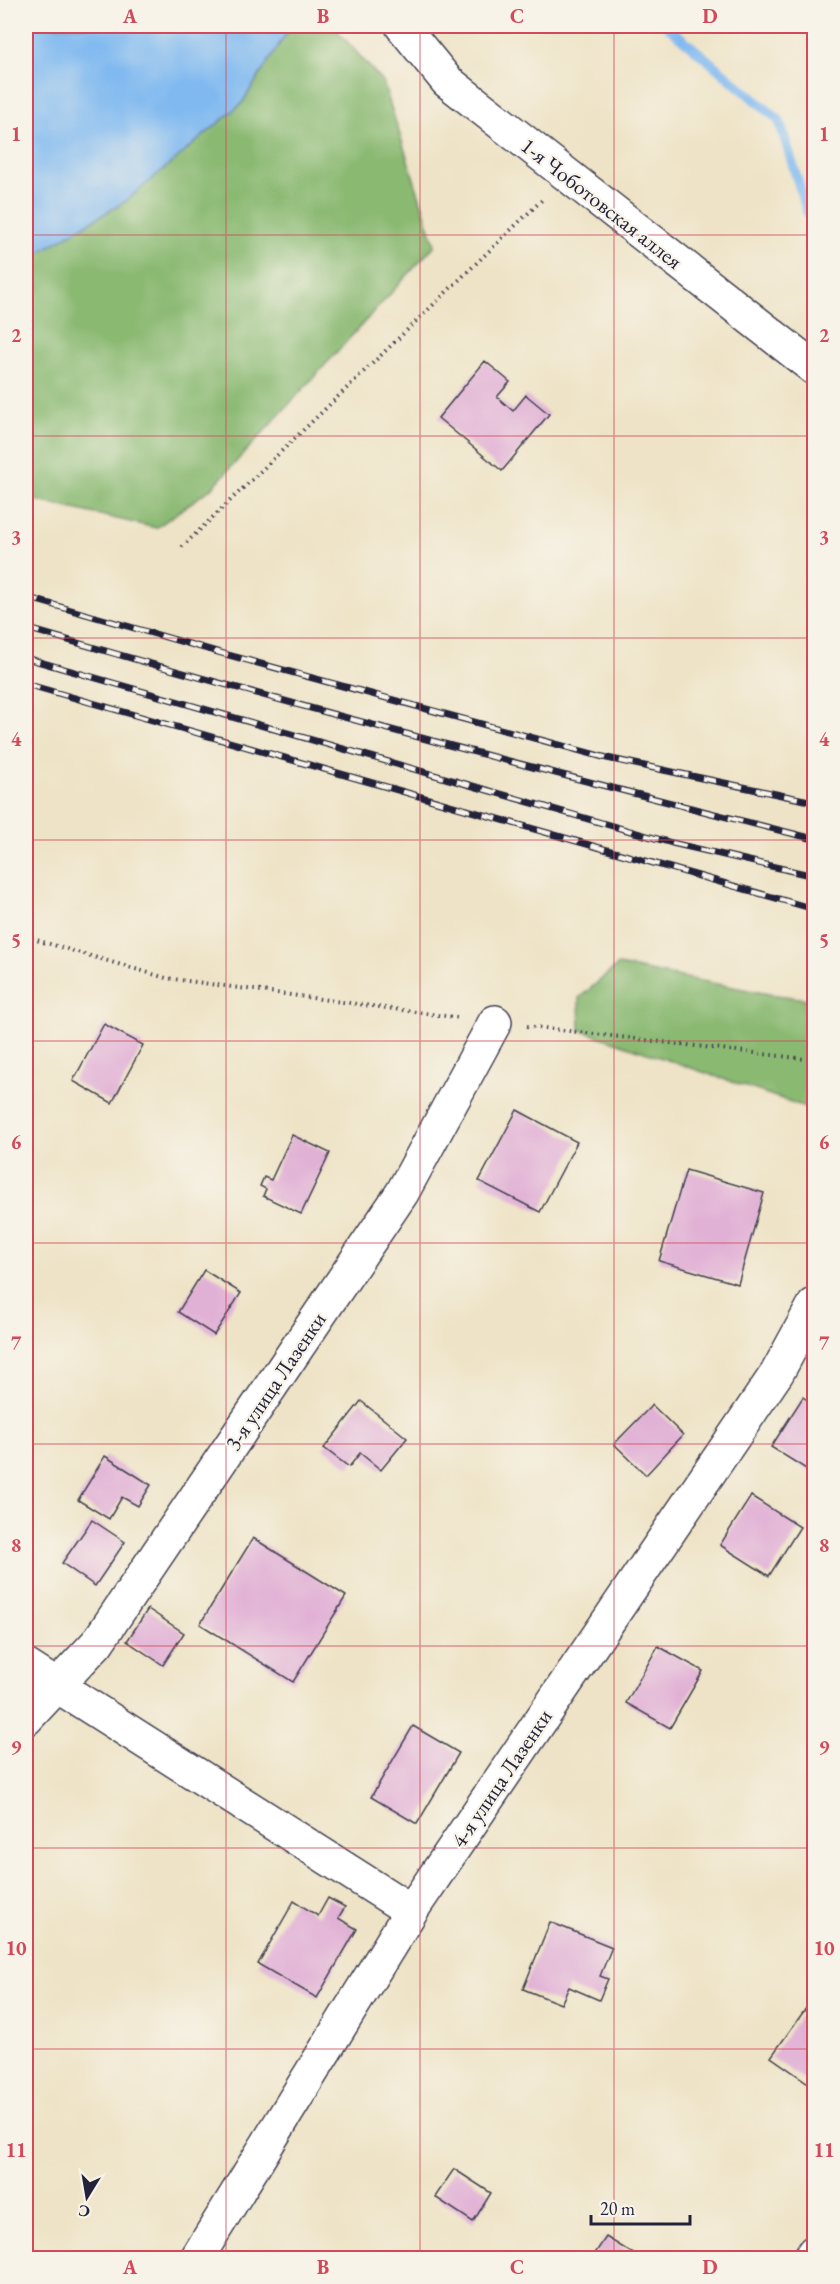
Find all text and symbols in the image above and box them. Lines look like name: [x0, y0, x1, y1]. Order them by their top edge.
text: A: [122, 3, 138, 29]
text: B: [317, 3, 329, 29]
text: C: [510, 3, 524, 29]
text: D: [702, 3, 718, 29]
text: 1: [11, 121, 21, 147]
text: 1: [819, 121, 829, 147]
street label: 1-я Чоботовская аллея: [515, 131, 689, 276]
text: 2: [11, 322, 22, 348]
text: 2: [819, 322, 830, 348]
text: 3: [11, 524, 21, 550]
text: 3: [819, 524, 829, 550]
text: 4: [11, 726, 22, 752]
text: 4: [819, 726, 830, 752]
text: 5: [11, 927, 21, 953]
text: 5: [819, 927, 829, 953]
text: 6: [11, 1129, 22, 1155]
text: 6: [819, 1129, 830, 1155]
street label: 3-я улица Лазенки: [218, 1306, 333, 1456]
text: 7: [11, 1330, 22, 1356]
text: 7: [819, 1330, 830, 1356]
text: 8: [11, 1532, 21, 1558]
text: 8: [819, 1532, 829, 1558]
street label: 4-я улица Лазенки: [444, 1703, 559, 1853]
text: 9: [11, 1734, 22, 1760]
text: 9: [819, 1734, 830, 1760]
text: 10: [5, 1935, 27, 1961]
text: 10: [813, 1935, 835, 1961]
text: 11: [5, 2137, 27, 2163]
text: 11: [813, 2137, 835, 2163]
north arrow: [57, 2167, 117, 2227]
scale bar: [591, 2188, 690, 2226]
text: 20 m: [600, 2197, 635, 2220]
text: С: [77, 2200, 92, 2223]
text: A: [122, 2254, 138, 2280]
text: B: [317, 2254, 329, 2280]
text: C: [510, 2254, 524, 2280]
text: D: [702, 2254, 718, 2280]

